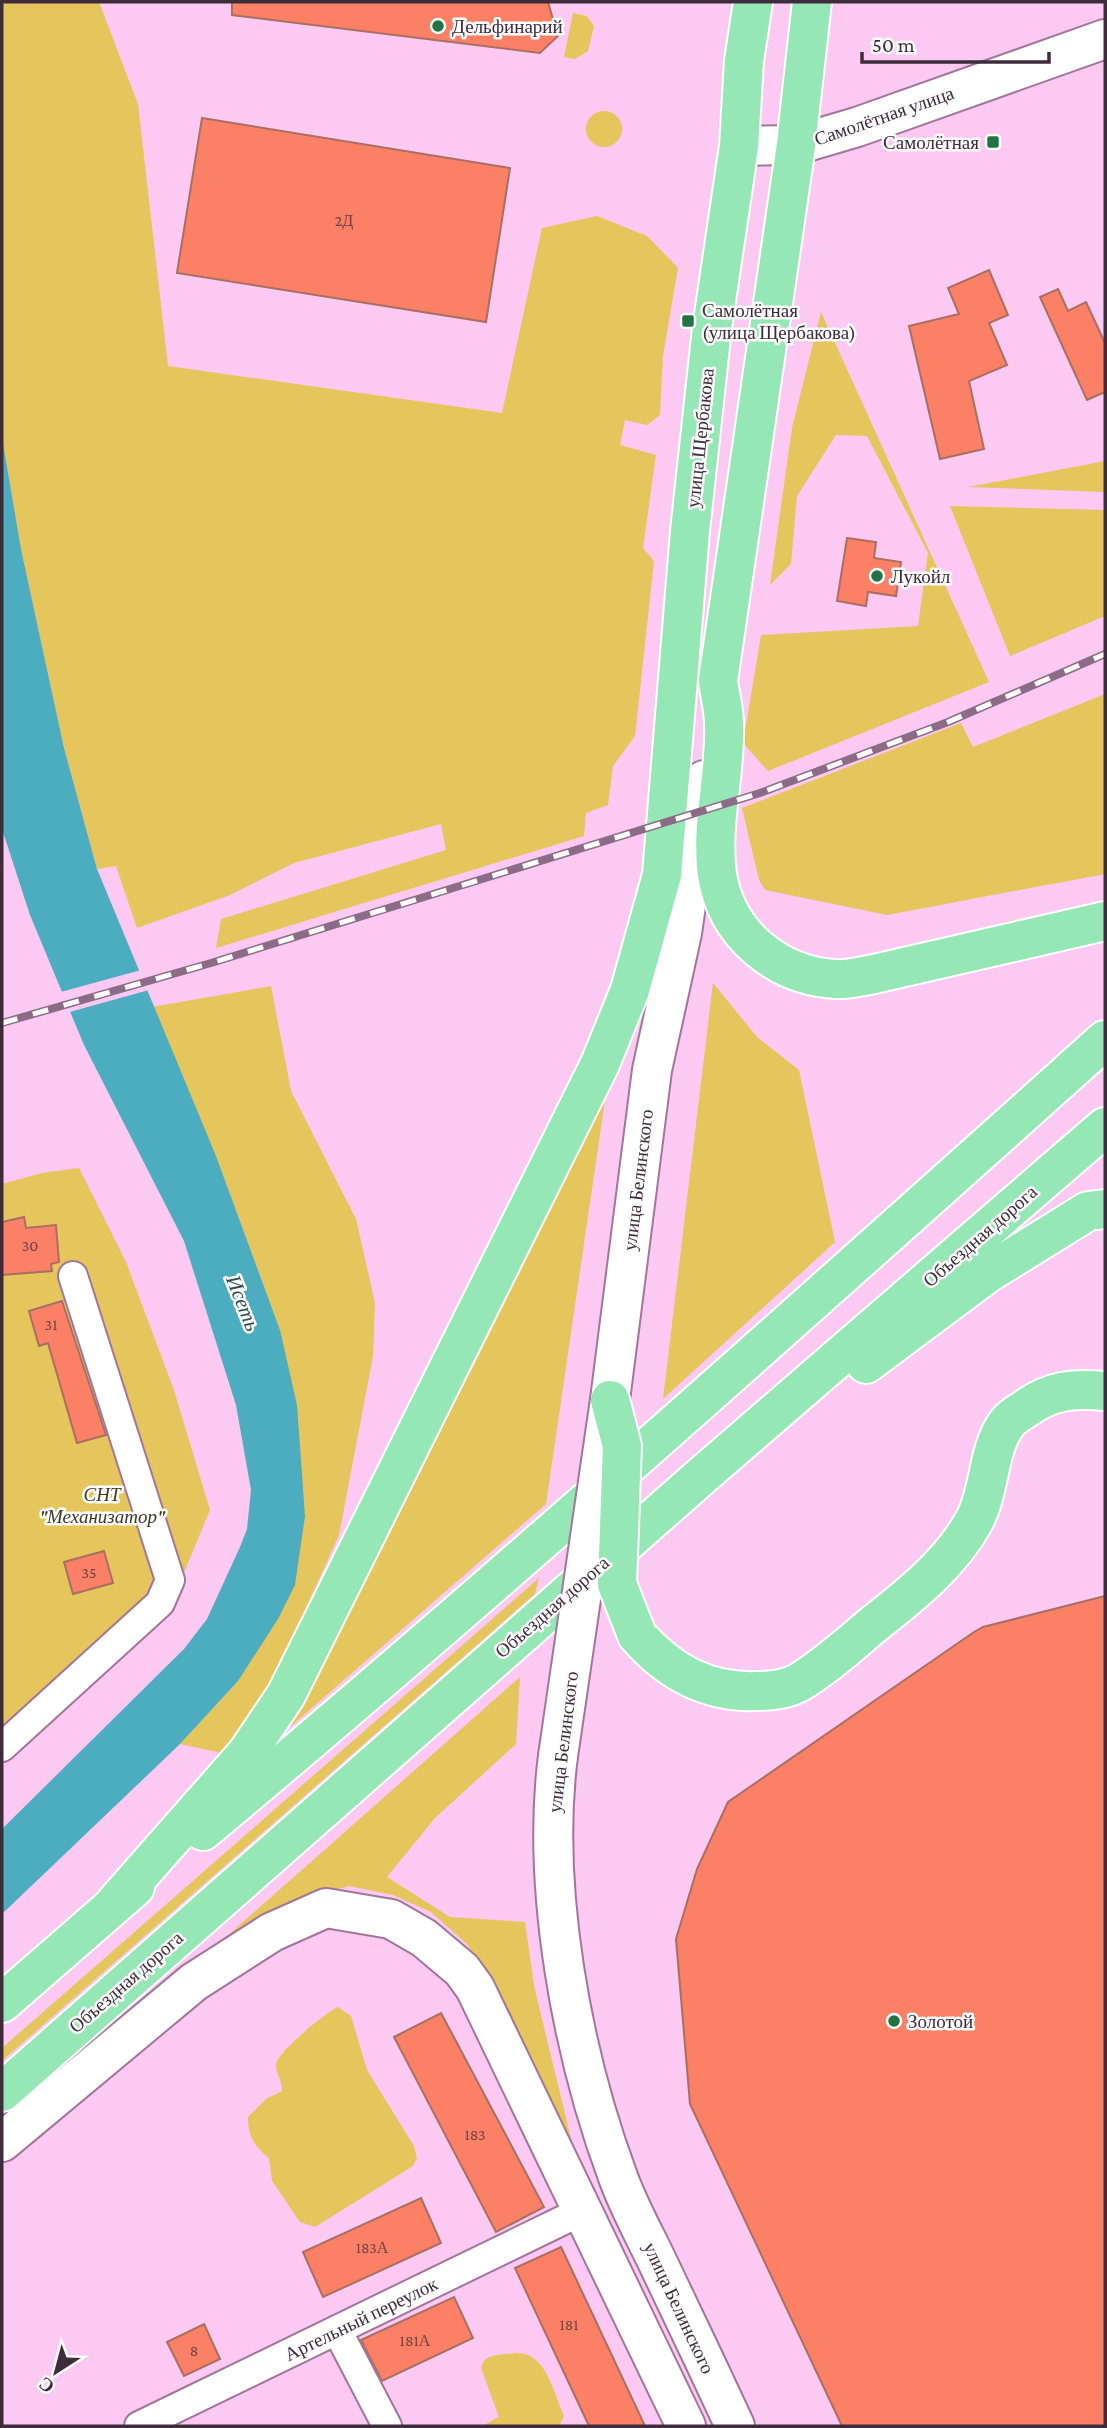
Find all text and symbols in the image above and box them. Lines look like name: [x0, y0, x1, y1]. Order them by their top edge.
place label: Дельфинарий: [452, 16, 563, 37]
marker: Дельфинарий: [430, 18, 446, 34]
scale bar: [862, 21, 1049, 65]
text: 50 m: [872, 33, 915, 57]
street label: Самолётная улица: [811, 81, 957, 151]
place label: Самолётная: [883, 131, 979, 153]
marker: Самолётная: [985, 134, 1001, 150]
house number: 2Д: [335, 212, 353, 230]
place label: Самолётная (улица Щербакова): [702, 300, 856, 344]
marker: Самолётная (улица Щербакова): [680, 313, 696, 329]
street label: улица Щербакова: [682, 366, 718, 509]
place label: Лукойл: [891, 566, 951, 587]
marker: Лукойл: [869, 568, 885, 584]
street label: улица Белинского: [619, 1108, 657, 1252]
street label: Объездная дорога: [919, 1181, 1041, 1291]
house number: 30: [22, 1237, 38, 1254]
water label: Исеть: [221, 1271, 265, 1334]
house number: 31: [45, 1316, 57, 1333]
park label: СНТ "Механизатор": [39, 1484, 166, 1527]
street label: Объездная дорога: [491, 1552, 613, 1662]
house number: 35: [81, 1564, 97, 1581]
street label: улица Белинского: [544, 1670, 582, 1814]
street label: Объездная дорога: [65, 1927, 187, 2037]
place label: Золотой: [908, 2011, 973, 2032]
marker: Золотой: [886, 2013, 902, 2029]
house number: 183: [464, 2126, 486, 2143]
house number: 183А: [356, 2239, 389, 2256]
street label: улица Белинского: [639, 2239, 719, 2377]
street label: Артельный переулок: [281, 2273, 442, 2365]
house number: 181: [559, 2316, 579, 2333]
house number: 181А: [400, 2332, 431, 2349]
north arrow: [21, 2337, 91, 2407]
house number: 8: [190, 2342, 198, 2359]
text: С: [35, 2373, 58, 2398]

